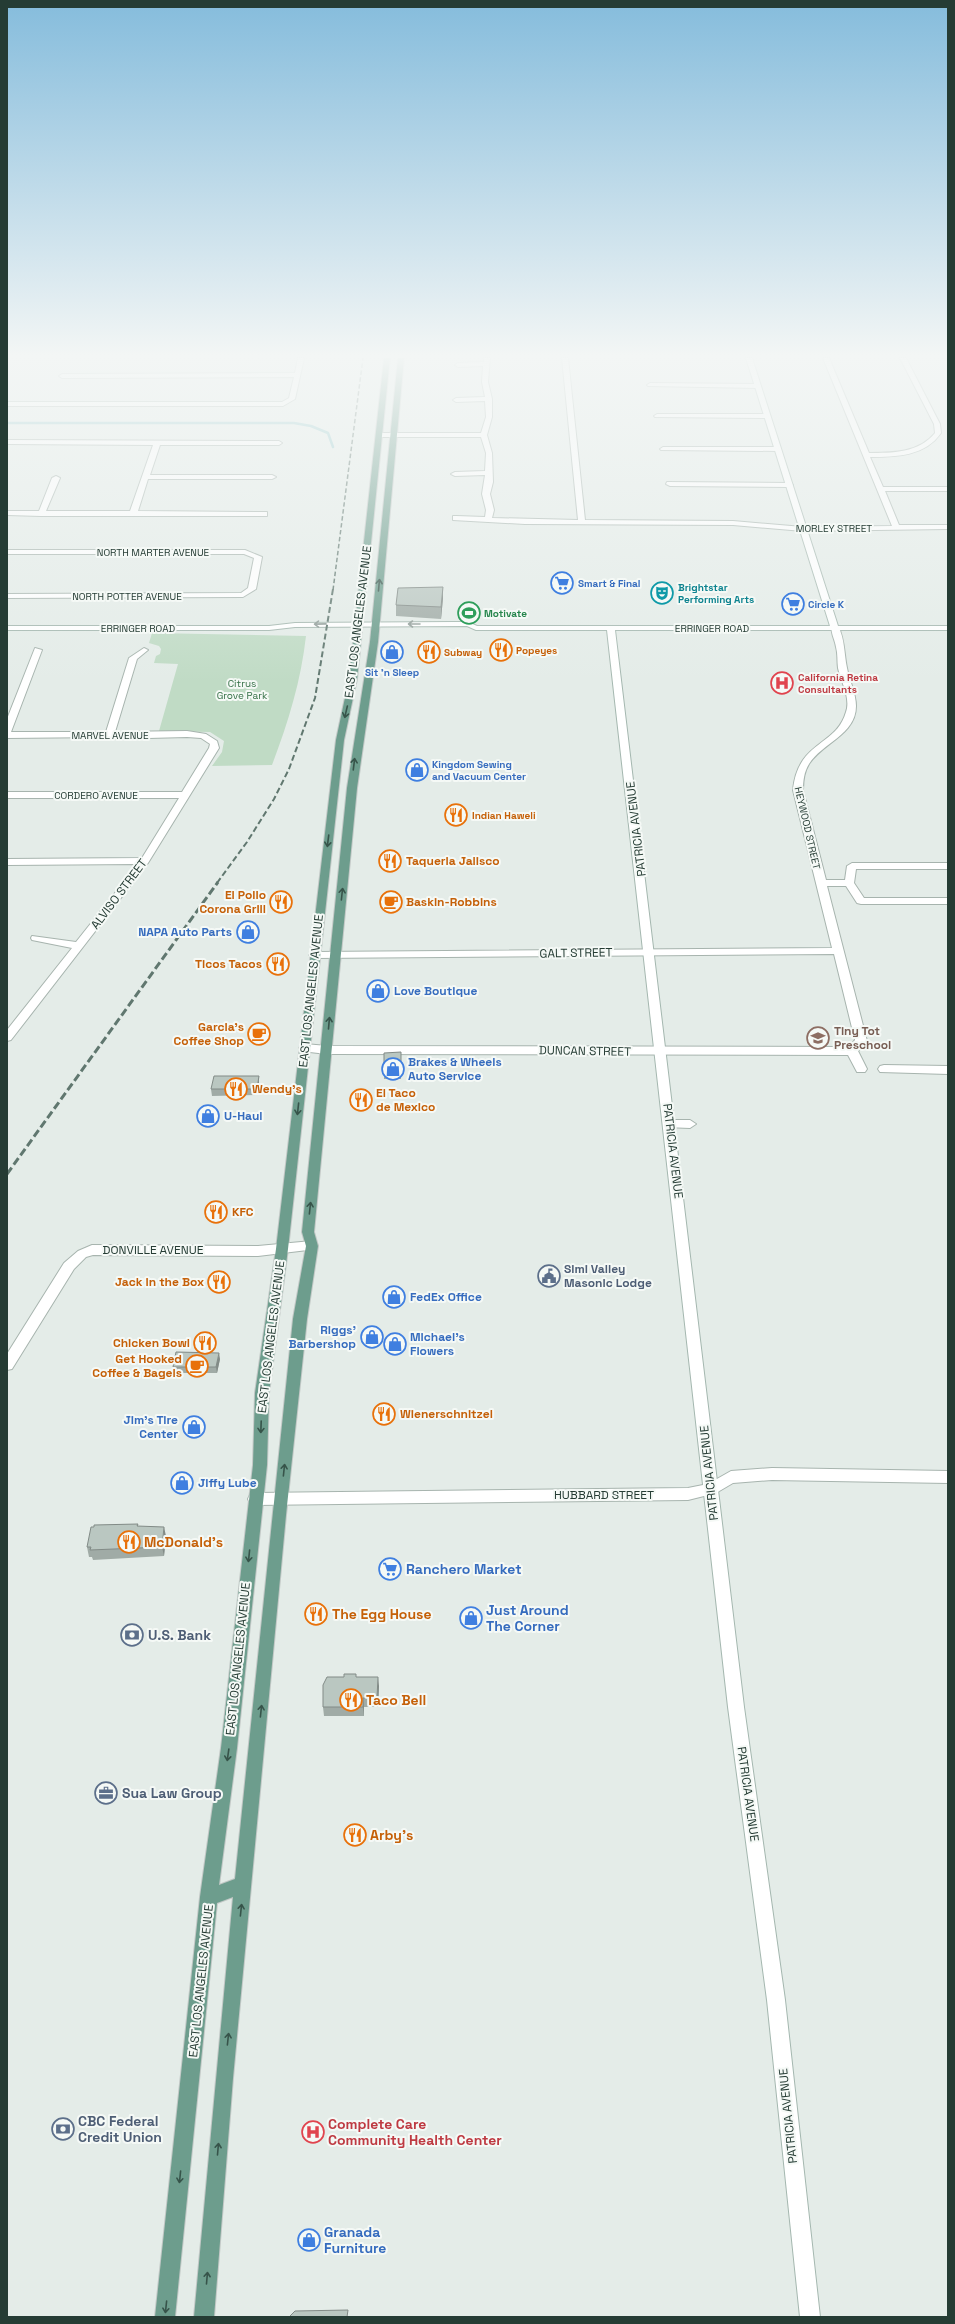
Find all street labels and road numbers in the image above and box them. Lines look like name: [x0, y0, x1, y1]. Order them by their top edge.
street label: MORLEY STREET: [796, 522, 872, 535]
street label: EAST LOS ANGELES AVENUE: [341, 545, 375, 699]
street label: NORTH MARTER AVENUE: [97, 546, 210, 559]
street label: NORTH POTTER AVENUE: [72, 590, 182, 603]
street label: ERRINGER ROAD: [101, 622, 176, 635]
street label: ERRINGER ROAD: [675, 622, 750, 635]
street label: MARVEL AVENUE: [71, 729, 149, 742]
street label: PATRICIA AVENUE: [622, 780, 650, 877]
street label: HEYWOOD STREET: [792, 786, 823, 871]
street label: CORDERO AVENUE: [54, 789, 138, 802]
street label: ALVISO STREET: [87, 856, 151, 932]
street label: EAST LOS ANGELES AVENUE: [295, 914, 327, 1068]
street label: GALT STREET: [539, 944, 613, 962]
street label: DUNCAN STREET: [539, 1042, 631, 1060]
street label: PATRICIA AVENUE: [659, 1103, 687, 1200]
street label: DONVILLE AVENUE: [103, 1242, 204, 1258]
street label: EAST LOS ANGELES AVENUE: [254, 1260, 288, 1414]
street label: PATRICIA AVENUE: [696, 1424, 722, 1521]
street label: HUBBARD STREET: [554, 1487, 654, 1503]
street label: EAST LOS ANGELES AVENUE: [222, 1582, 254, 1736]
street label: PATRICIA AVENUE: [733, 1746, 763, 1843]
street label: EAST LOS ANGELES AVENUE: [185, 1904, 217, 2058]
street label: PATRICIA AVENUE: [775, 2067, 801, 2164]

